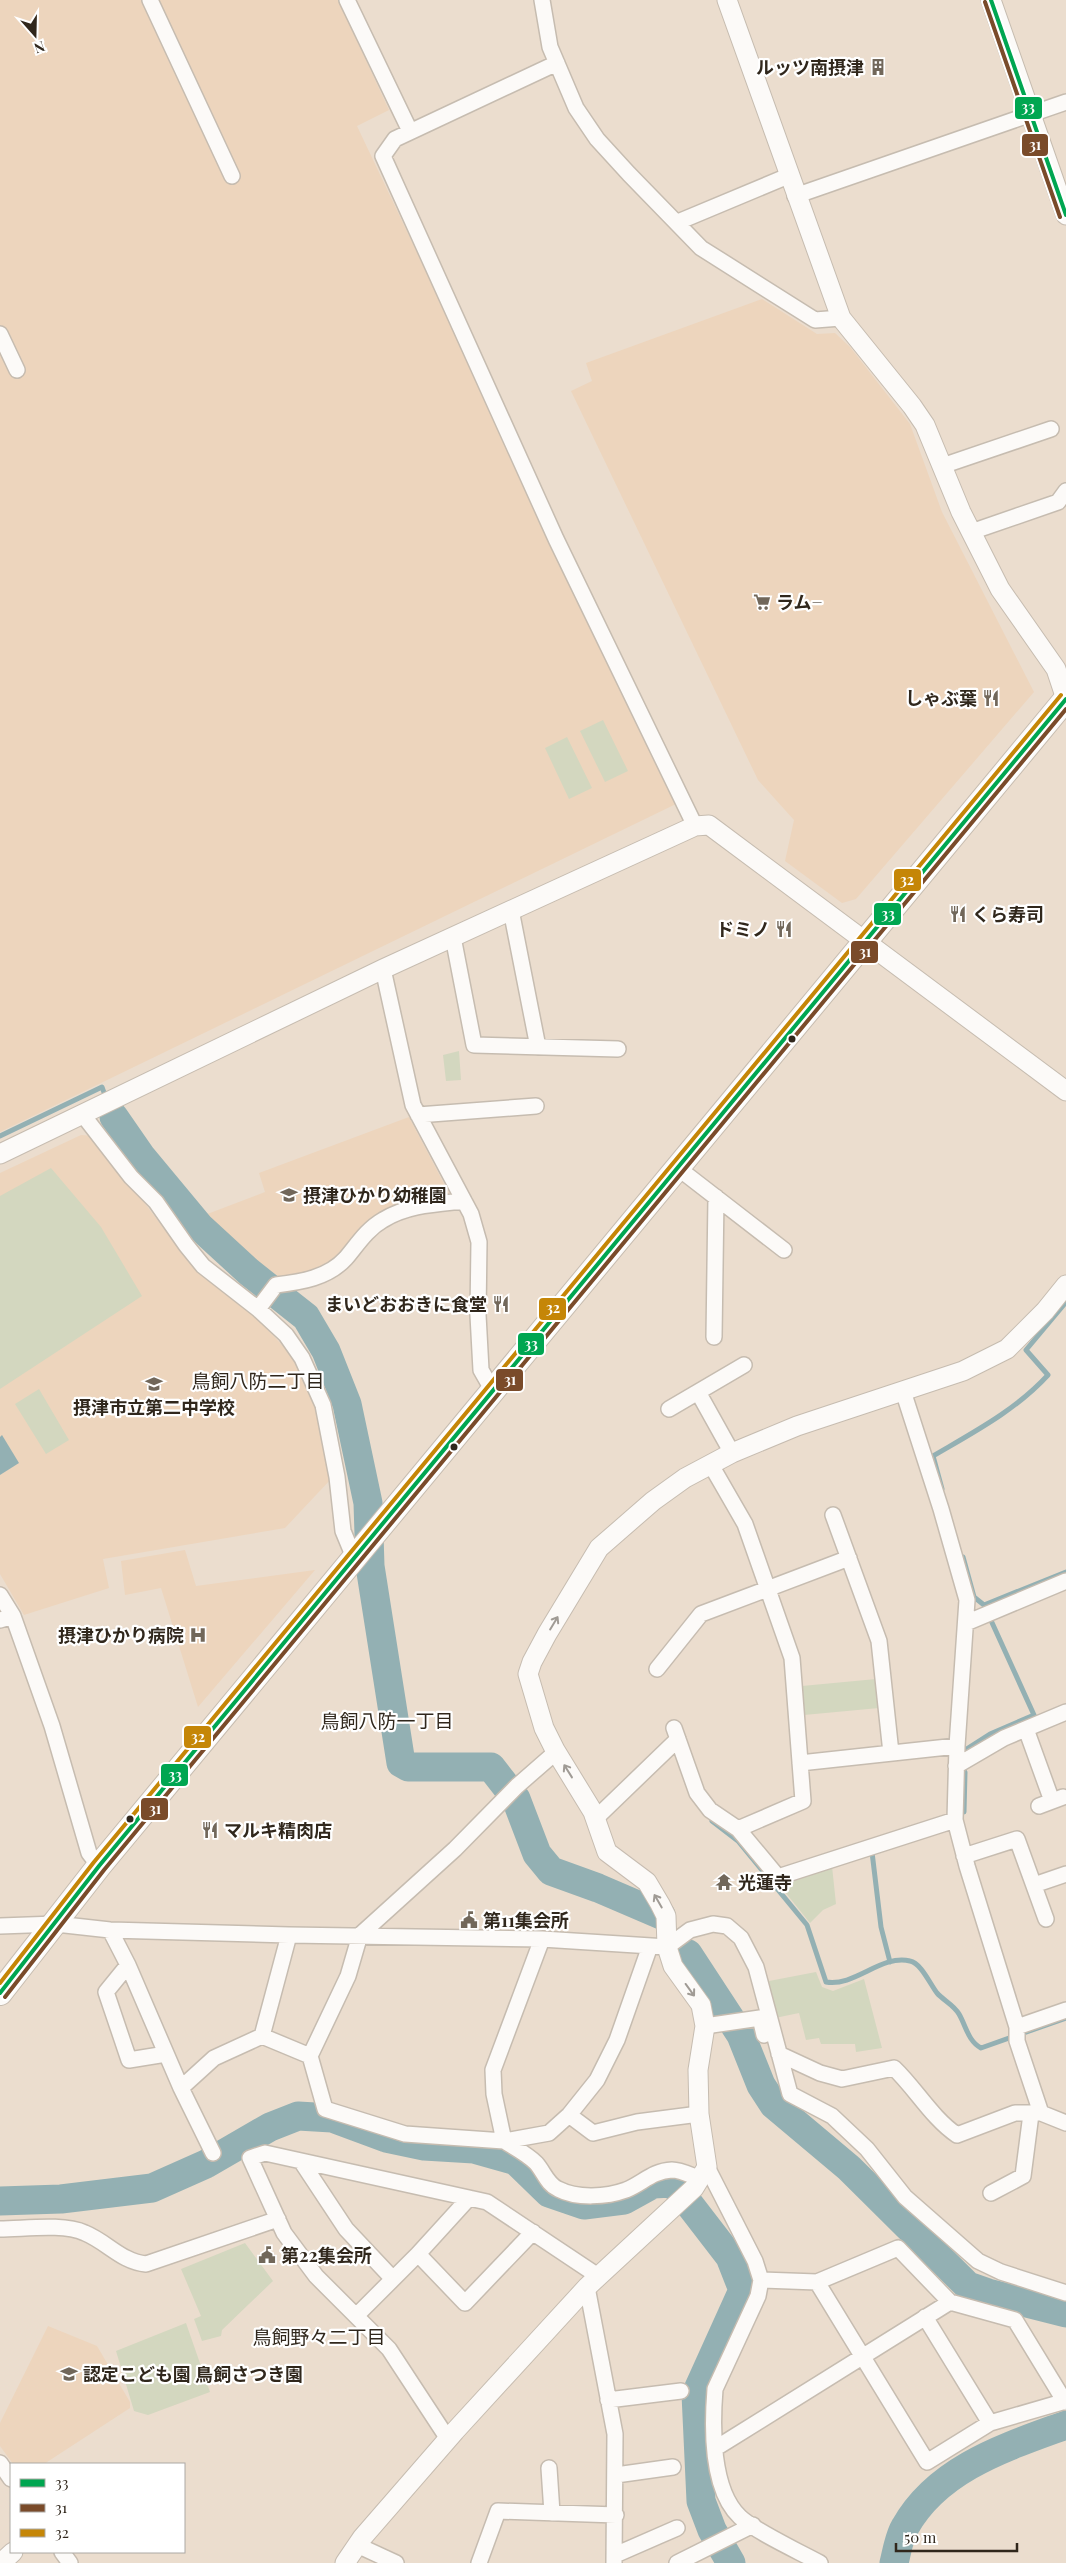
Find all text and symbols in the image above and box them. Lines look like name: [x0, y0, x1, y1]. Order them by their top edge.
north arrow: [10, 10, 60, 60]
text: N: [32, 37, 48, 58]
place label: ルッツ南摂津: [756, 55, 864, 79]
building icon: ルッツ南摂津: [868, 57, 888, 77]
line badge: 33: [1014, 96, 1043, 120]
text: 33: [1021, 97, 1035, 116]
line badge: 31: [1021, 133, 1049, 157]
text: 31: [1029, 135, 1041, 154]
place label: ラム−: [776, 590, 823, 614]
supermarket icon: ラム−: [752, 592, 772, 612]
place label: しゃぶ葉: [905, 686, 977, 710]
restaurant icon: しゃぶ葉: [981, 688, 1001, 708]
line badge: 32: [893, 868, 922, 892]
text: 32: [900, 870, 914, 889]
line badge: 33: [873, 902, 902, 926]
place label: くら寿司: [972, 902, 1044, 926]
text: 33: [881, 904, 895, 923]
restaurant icon: くら寿司: [948, 904, 968, 924]
place label: ドミノ: [716, 917, 770, 941]
restaurant icon: ドミノ: [774, 919, 794, 939]
line badge: 31: [850, 940, 879, 964]
text: 31: [859, 942, 871, 961]
unlabelled marker: [787, 1034, 797, 1044]
place label: 摂津ひかり幼稚園: [303, 1183, 447, 1207]
school or university icon: 摂津ひかり幼稚園: [279, 1185, 299, 1205]
place label: まいどおおきに食堂: [325, 1292, 487, 1316]
restaurant icon: まいどおおきに食堂: [491, 1294, 511, 1314]
line badge: 32: [538, 1297, 567, 1321]
text: 32: [546, 1298, 560, 1317]
line badge: 33: [517, 1332, 545, 1356]
text: 33: [524, 1334, 538, 1353]
district label: 鳥飼八防二丁目: [191, 1367, 325, 1393]
line badge: 31: [495, 1368, 524, 1392]
text: 31: [504, 1370, 516, 1389]
school or university icon: 摂津市立第二中学校: [144, 1374, 164, 1394]
place label: 摂津市立第二中学校: [73, 1395, 235, 1419]
unlabelled marker: [449, 1442, 459, 1452]
one-way arrow: [548, 1616, 559, 1630]
place label: 摂津ひかり病院: [58, 1623, 184, 1647]
hospital icon: 摂津ひかり病院: [188, 1625, 208, 1645]
district label: 鳥飼八防一丁目: [320, 1707, 454, 1733]
line badge: 32: [183, 1725, 212, 1749]
text: 32: [191, 1727, 205, 1746]
line badge: 33: [160, 1763, 189, 1787]
one-way arrow: [562, 1764, 573, 1778]
text: 33: [168, 1765, 182, 1784]
line badge: 31: [140, 1797, 169, 1821]
text: 31: [149, 1799, 161, 1818]
unlabelled marker: [125, 1814, 135, 1824]
place label: マルキ精肉店: [224, 1818, 332, 1842]
restaurant icon: マルキ精肉店: [200, 1820, 220, 1840]
place label: 光蓮寺: [738, 1870, 792, 1894]
temple icon: 光蓮寺: [714, 1872, 734, 1892]
one-way arrow: [652, 1894, 662, 1908]
place label: 第11集会所: [483, 1908, 569, 1932]
public building icon: 第11集会所: [459, 1910, 479, 1930]
one-way arrow: [685, 1982, 695, 1996]
place label: 第22集会所: [281, 2243, 372, 2267]
public building icon: 第22集会所: [257, 2245, 277, 2265]
district label: 鳥飼野々二丁目: [252, 2323, 386, 2349]
place label: 認定こども園 鳥飼さつき園: [83, 2362, 303, 2386]
school or university icon: 認定こども園 鳥飼さつき園: [59, 2364, 79, 2384]
legend: [10, 2463, 185, 2553]
text: 33: [55, 2472, 69, 2492]
text: 31: [55, 2497, 68, 2517]
scale bar: [896, 2520, 1017, 2552]
text: 32: [55, 2522, 69, 2542]
text: 50 m: [904, 2527, 937, 2547]

